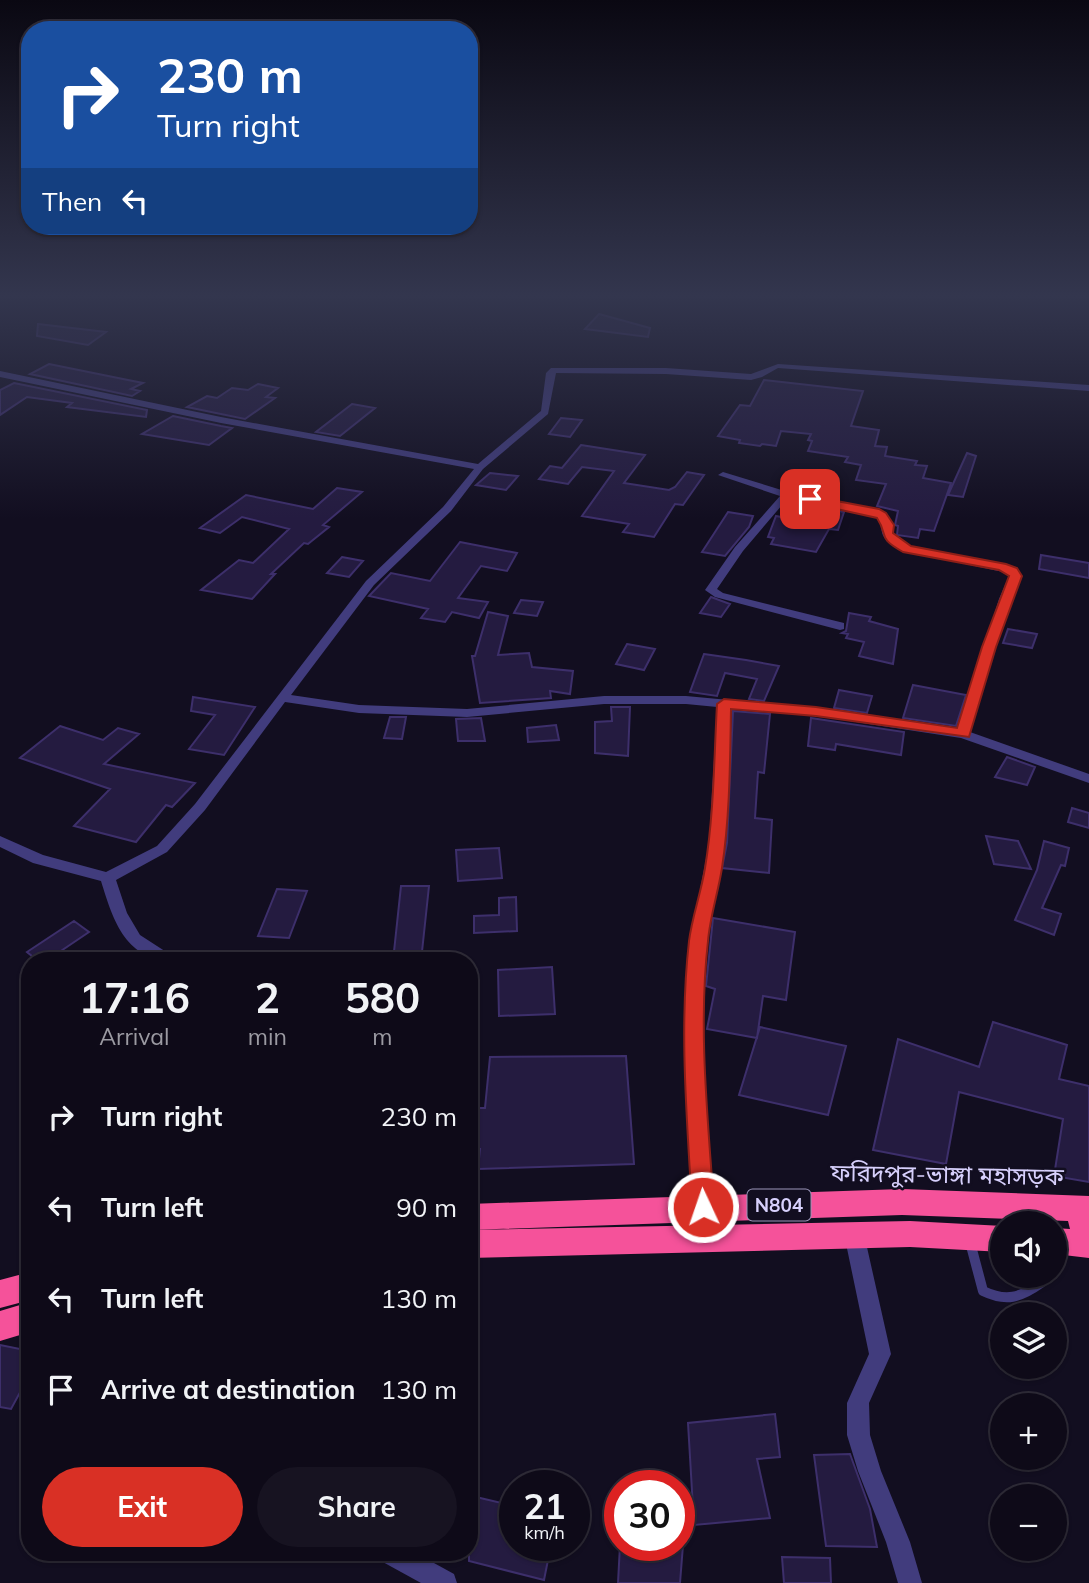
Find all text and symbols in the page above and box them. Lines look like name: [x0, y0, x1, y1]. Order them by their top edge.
text: 230 m: [157, 44, 303, 105]
icon: right: [42, 49, 133, 140]
text: Turn right: [157, 105, 300, 145]
icon: left: [116, 182, 154, 220]
text: Then: [42, 185, 102, 218]
pin: [780, 469, 840, 529]
icon: arrive: [791, 480, 829, 518]
text: 17:16: [79, 971, 190, 1024]
text: 2: [255, 971, 280, 1024]
text: 580: [345, 971, 420, 1024]
text: Arrival: [99, 1022, 170, 1051]
text: min: [248, 1022, 287, 1051]
text: m: [372, 1022, 393, 1051]
icon: right: [42, 1098, 80, 1136]
text: Turn right: [101, 1100, 222, 1133]
text: 230 m: [381, 1100, 457, 1133]
street label: ফরিদপুর-ভাঙ্গা মহাসড়ক: [829, 1157, 1065, 1191]
position arrow: [666, 1170, 740, 1244]
icon: left: [42, 1189, 80, 1227]
road number: N804: [748, 1190, 810, 1220]
text: Turn left: [101, 1191, 203, 1224]
text: 90 m: [396, 1191, 457, 1224]
map controls: [990, 1211, 1067, 1561]
button: sound: [990, 1211, 1067, 1288]
icon: left: [42, 1280, 80, 1318]
text: Turn left: [101, 1282, 203, 1315]
text: 130 m: [381, 1282, 457, 1315]
button: layers: [990, 1302, 1067, 1379]
icon: arrive: [42, 1371, 80, 1409]
text: Arrive at destination: [101, 1373, 356, 1406]
text: 130 m: [381, 1373, 457, 1406]
button: +: [990, 1393, 1067, 1470]
button: Exit: [42, 1467, 243, 1547]
button: Share: [257, 1467, 457, 1547]
speed limit sign: 30: [604, 1470, 695, 1561]
text: 21: [523, 1484, 566, 1528]
button: −: [990, 1484, 1067, 1561]
text: km/h: [524, 1521, 565, 1544]

